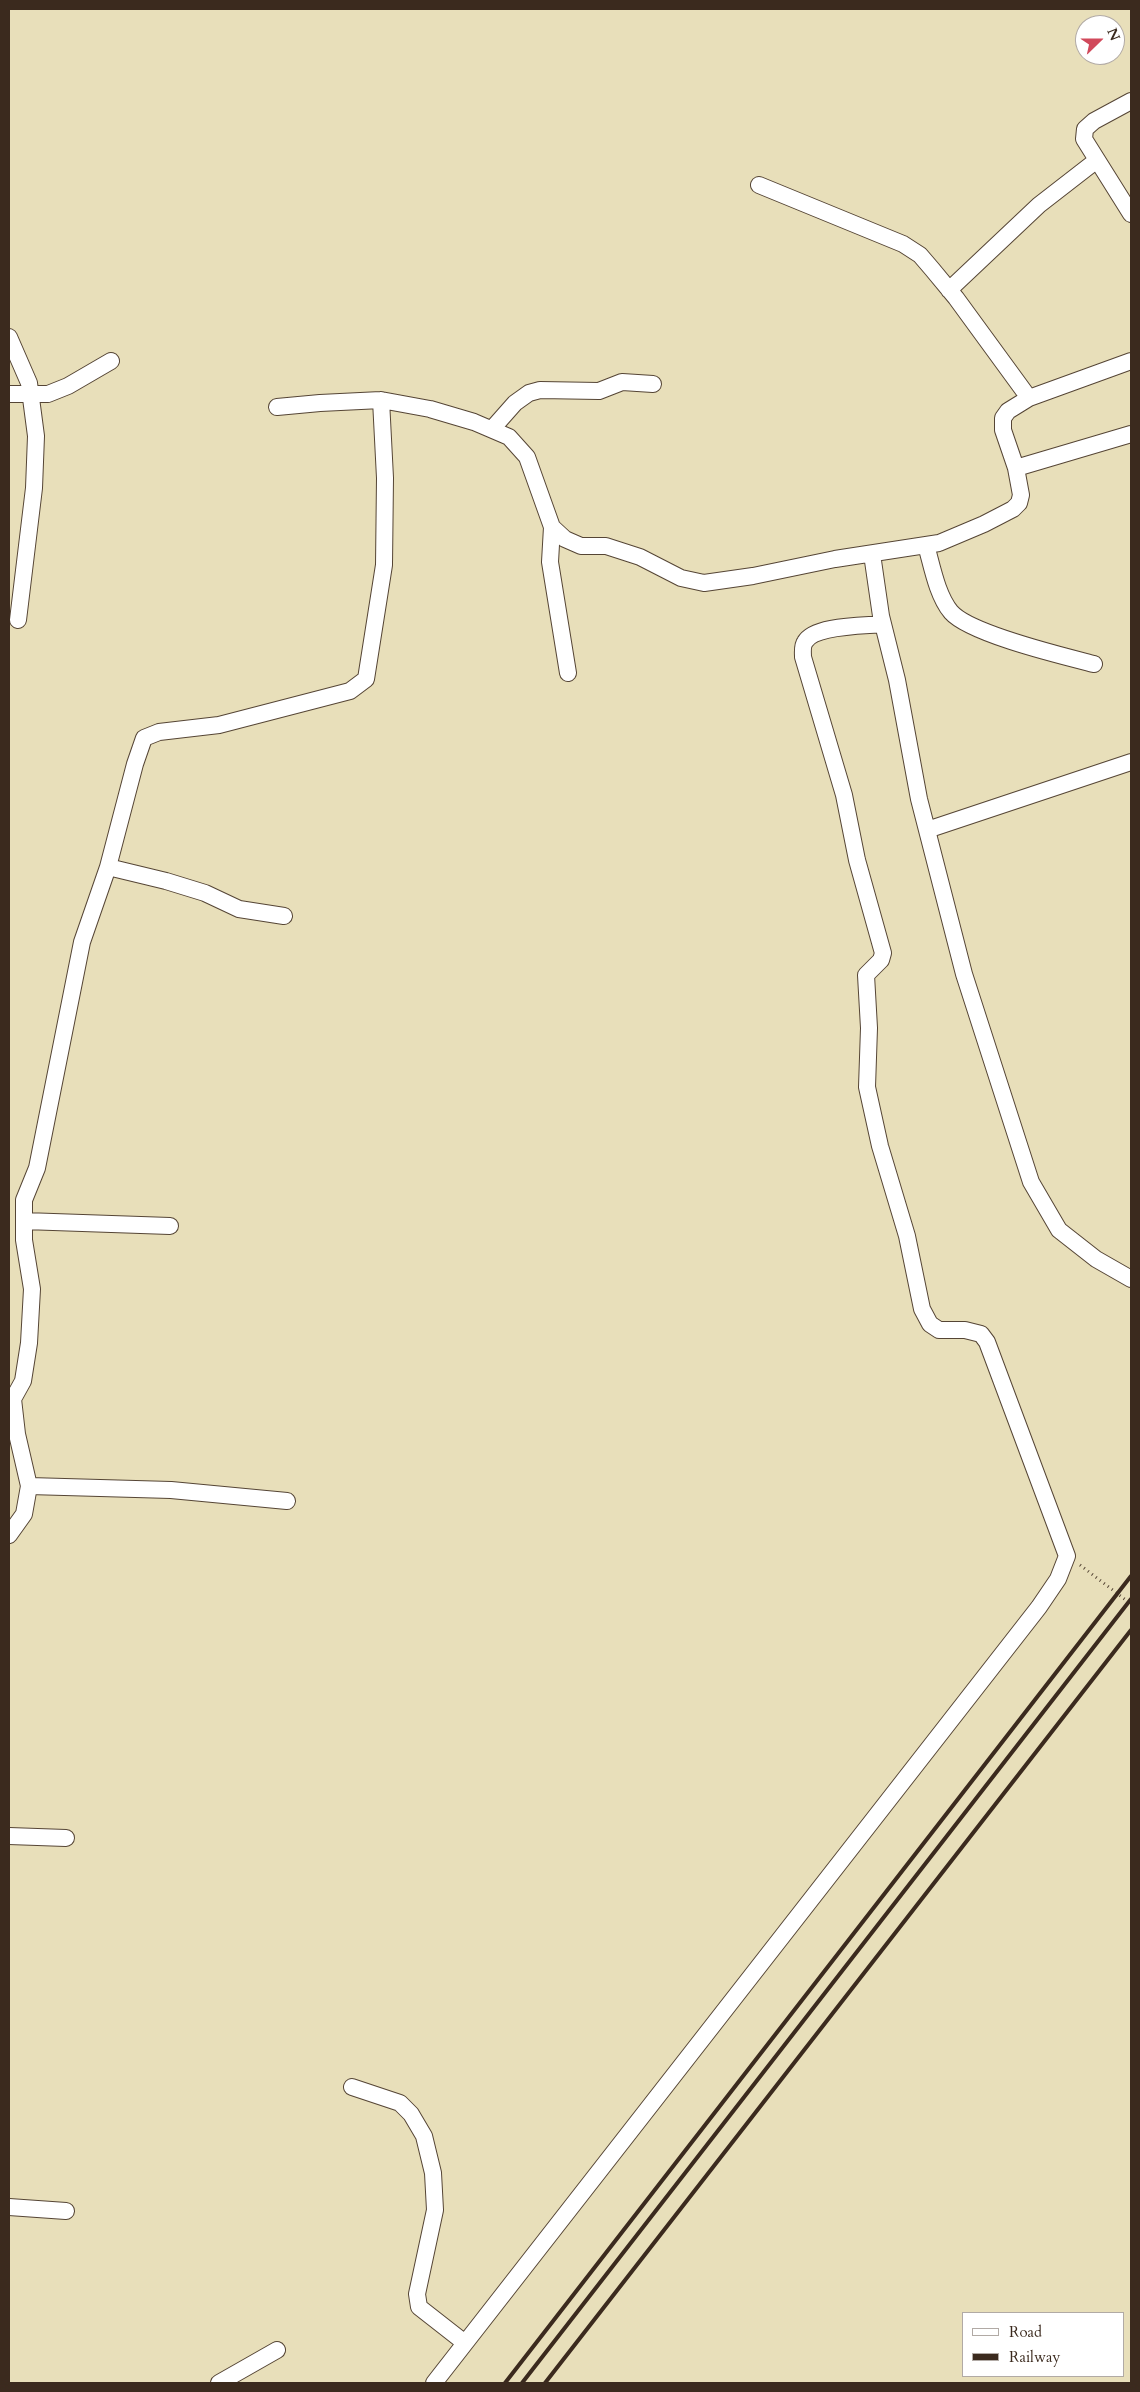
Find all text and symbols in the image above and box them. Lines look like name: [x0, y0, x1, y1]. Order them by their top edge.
north arrow: [1075, 15, 1125, 65]
text: N: [1102, 25, 1125, 44]
legend: [962, 2312, 1125, 2377]
text: Road: [1009, 2322, 1042, 2342]
text: Railway: [1009, 2347, 1060, 2367]

